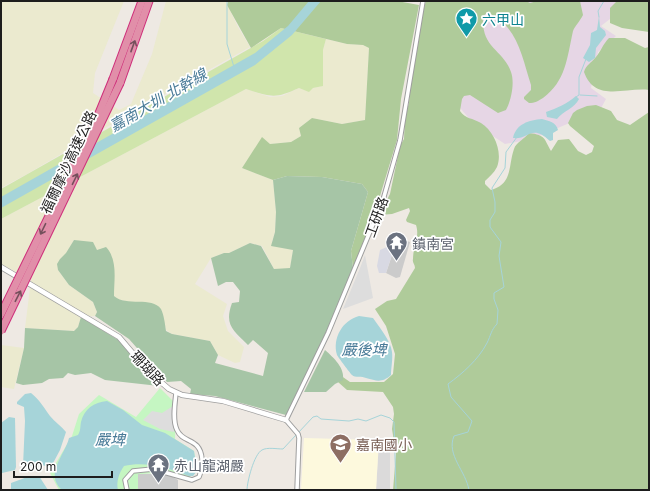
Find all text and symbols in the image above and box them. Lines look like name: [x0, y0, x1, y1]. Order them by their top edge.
place icon: 六甲山: [454, 6, 480, 39]
place label: 六甲山: [482, 11, 524, 28]
one-way arrow: [130, 40, 138, 52]
water label: 嘉南大圳 北幹線: [106, 63, 212, 136]
street label: 福爾摩沙高速公路: [37, 108, 99, 216]
one-way arrow: [72, 173, 79, 185]
street label: 工研路: [361, 194, 391, 240]
one-way arrow: [39, 222, 46, 234]
temple icon: 鎮南宮: [383, 230, 409, 263]
place label: 鎮南宮: [412, 235, 454, 252]
one-way arrow: [14, 290, 22, 302]
water label: 嚴後埤: [341, 340, 388, 359]
street label: 珊瑚路: [127, 347, 169, 389]
water label: 嚴埤: [95, 430, 127, 449]
school or university icon: 嘉南國小: [327, 431, 353, 464]
place label: 嘉南國小: [356, 436, 412, 453]
temple icon: 赤山龍湖嚴: [145, 452, 171, 485]
scale bar: [14, 453, 112, 479]
place label: 赤山龍湖嚴: [174, 457, 244, 474]
text: 200 m: [20, 459, 56, 474]

